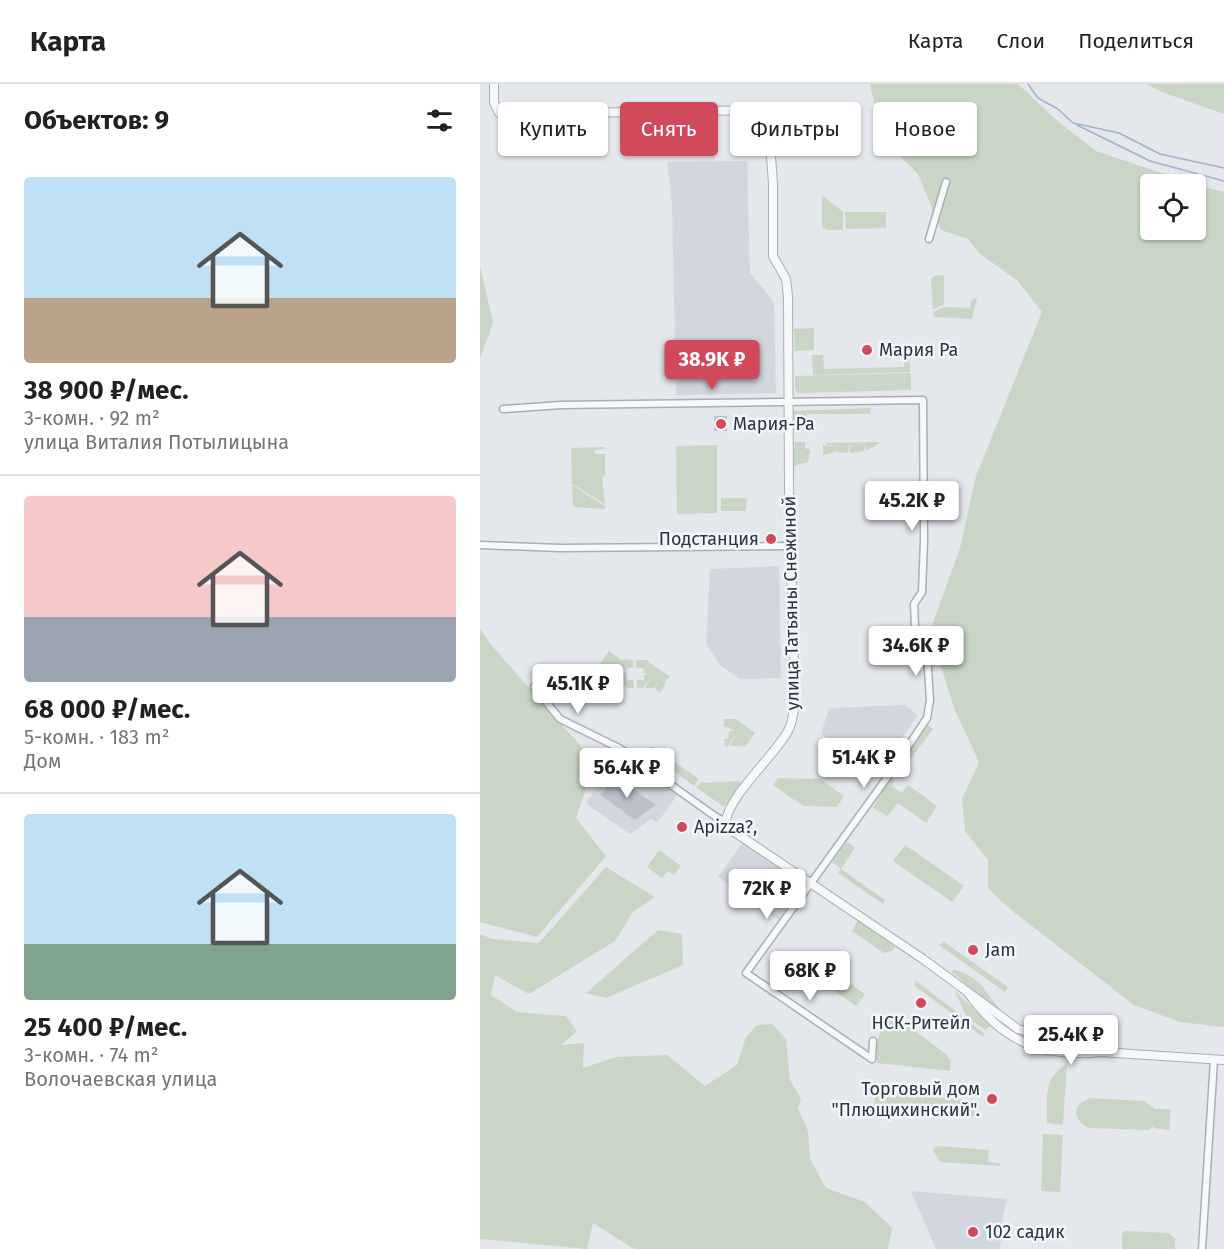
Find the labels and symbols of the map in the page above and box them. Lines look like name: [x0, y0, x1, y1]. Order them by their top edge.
place label: Мария Ра: [879, 339, 958, 361]
pin: 38.9K ₽: [657, 340, 767, 391]
marker: Мария Ра: [860, 343, 874, 357]
place label: Мария-Ра: [733, 413, 815, 435]
marker: Мария-Ра: [714, 417, 728, 431]
pin: 45.2K ₽: [857, 481, 967, 532]
street label: улица Татьяны Снежиной: [778, 496, 804, 710]
place label: Подстанция: [659, 528, 759, 550]
marker: Подстанция: [764, 532, 778, 546]
pin: 34.6K ₽: [861, 626, 971, 677]
pin: 45.1K ₽: [523, 664, 633, 715]
pin: 51.4K ₽: [809, 738, 919, 789]
pin: 56.4K ₽: [572, 748, 682, 799]
place label: Apizza?,: [694, 816, 757, 838]
marker: Apizza?,: [675, 820, 689, 834]
pin: 72K ₽: [725, 869, 809, 920]
place label: Jam: [985, 939, 1016, 961]
marker: Jam: [966, 943, 980, 957]
pin: 68K ₽: [768, 951, 852, 1002]
marker: НСК-Ритейл: [914, 996, 928, 1010]
place label: НСК-Ритейл: [871, 1012, 971, 1034]
pin: 25.4K ₽: [1016, 1015, 1126, 1066]
place label: Торговый дом "Плющихинский".: [832, 1078, 980, 1121]
marker: Торговый дом "Плющихинский".: [985, 1092, 999, 1106]
place label: 102 садик: [985, 1221, 1065, 1243]
marker: 102 садик: [966, 1225, 980, 1239]

